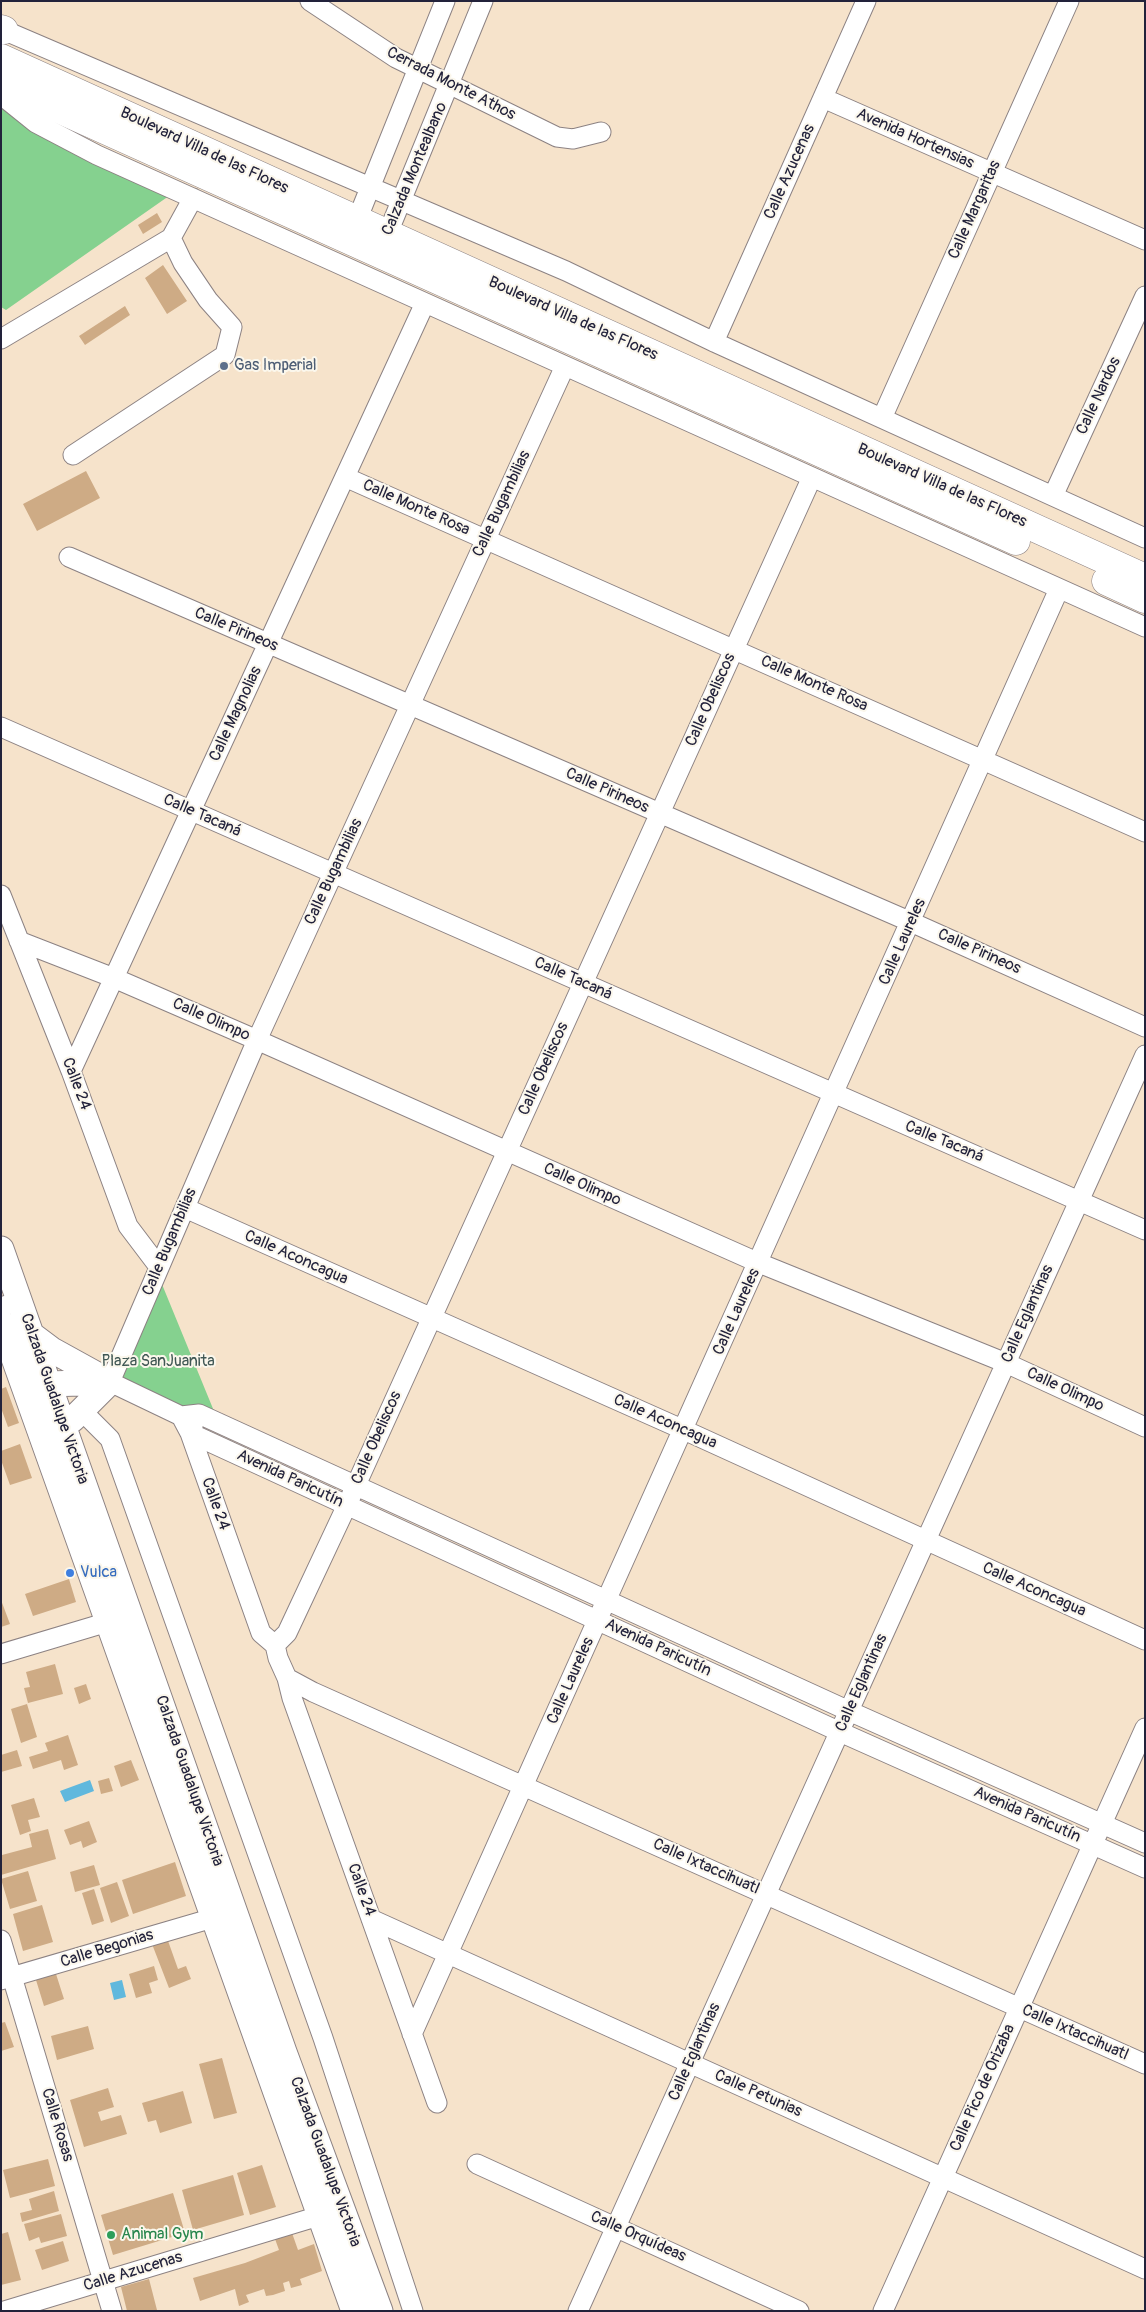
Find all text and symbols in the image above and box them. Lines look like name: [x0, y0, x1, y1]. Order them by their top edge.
street label: Cerrada Monte Athos: [383, 43, 519, 125]
street label: Calzada Montealbano: [378, 99, 452, 239]
street label: Boulevard Villa de las Flores: [117, 104, 291, 198]
street label: Avenida Hortensias: [853, 104, 977, 174]
street label: Calle Azucenas: [760, 121, 820, 223]
street label: Calle Margaritas: [945, 158, 1005, 262]
street label: Boulevard Villa de las Flores: [485, 273, 661, 365]
street label: Calle Nardos: [1073, 354, 1125, 438]
place label: Gas Imperial: [234, 356, 317, 376]
marker: Gas Imperial: [218, 360, 230, 372]
street label: Boulevard Villa de las Flores: [854, 440, 1030, 532]
street label: Calle Bugambilias: [469, 448, 535, 560]
street label: Calle Monte Rosa: [359, 476, 473, 540]
street label: Calle Pirineos: [191, 604, 281, 656]
street label: Calle Obeliscos: [682, 650, 740, 750]
street label: Calle Monte Rosa: [757, 652, 871, 716]
street label: Calle Magnolias: [206, 663, 266, 765]
street label: Calle Pirineos: [562, 764, 652, 818]
street label: Calle Tacaná: [160, 790, 244, 842]
street label: Calle Bugambilias: [301, 816, 367, 928]
street label: Calle Laureles: [875, 896, 931, 988]
street label: Calle Pirineos: [934, 925, 1024, 979]
street label: Calle Tacaná: [531, 953, 615, 1005]
street label: Calle Olimpo: [169, 994, 253, 1046]
street label: Calle Obeliscos: [515, 1019, 573, 1119]
street label: Calle 24: [57, 1055, 95, 1113]
street label: Calle Tacaná: [902, 1117, 986, 1167]
street label: Calle Olimpo: [540, 1159, 624, 1211]
street label: Calle Bugambilias: [139, 1185, 201, 1299]
street label: Calle Aconcagua: [241, 1227, 351, 1289]
street label: Calle Eglantinas: [998, 1262, 1058, 1366]
street label: Calle Laureles: [709, 1266, 765, 1358]
street label: Calzada Guadalupe Victoria: [16, 1311, 92, 1487]
park label: Plaza SanJuanita: [101, 1352, 215, 1372]
street label: Calle Olimpo: [1023, 1364, 1107, 1416]
street label: Calle Obeliscos: [348, 1388, 406, 1488]
street label: Calle Aconcagua: [610, 1391, 720, 1453]
street label: Avenida Paricutín: [234, 1446, 346, 1512]
street label: Calle 24: [197, 1475, 233, 1533]
street label: Calle Aconcagua: [979, 1559, 1089, 1621]
place label: Vulca: [80, 1563, 117, 1583]
marker: Vulca: [64, 1567, 76, 1579]
street label: Avenida Paricutín: [602, 1615, 714, 1681]
street label: Calle Eglantinas: [832, 1631, 892, 1735]
street label: Calle Laureles: [543, 1635, 599, 1727]
street label: Calzada Guadalupe Victoria: [151, 1693, 227, 1869]
street label: Avenida Paricutín: [970, 1783, 1084, 1847]
street label: Calle Ixtaccihuatl: [650, 1835, 762, 1899]
street label: Calle 24: [343, 1861, 379, 1919]
street label: Calle Begonias: [58, 1926, 156, 1972]
street label: Calle Eglantinas: [665, 2000, 725, 2104]
street label: Calle Ixtaccihuatl: [1019, 2001, 1131, 2065]
street label: Calle Pico de Orizaba: [946, 2021, 1020, 2155]
street label: Calle Petunias: [711, 2066, 805, 2122]
street label: Calzada Guadalupe Victoria: [285, 2074, 365, 2250]
street label: Calle Rosas: [37, 2086, 77, 2164]
street label: Calle Orquídeas: [587, 2207, 689, 2267]
place label: Animal Gym: [121, 2225, 203, 2245]
marker: Animal Gym: [105, 2229, 117, 2241]
street label: Calle Azucenas: [81, 2248, 185, 2296]

